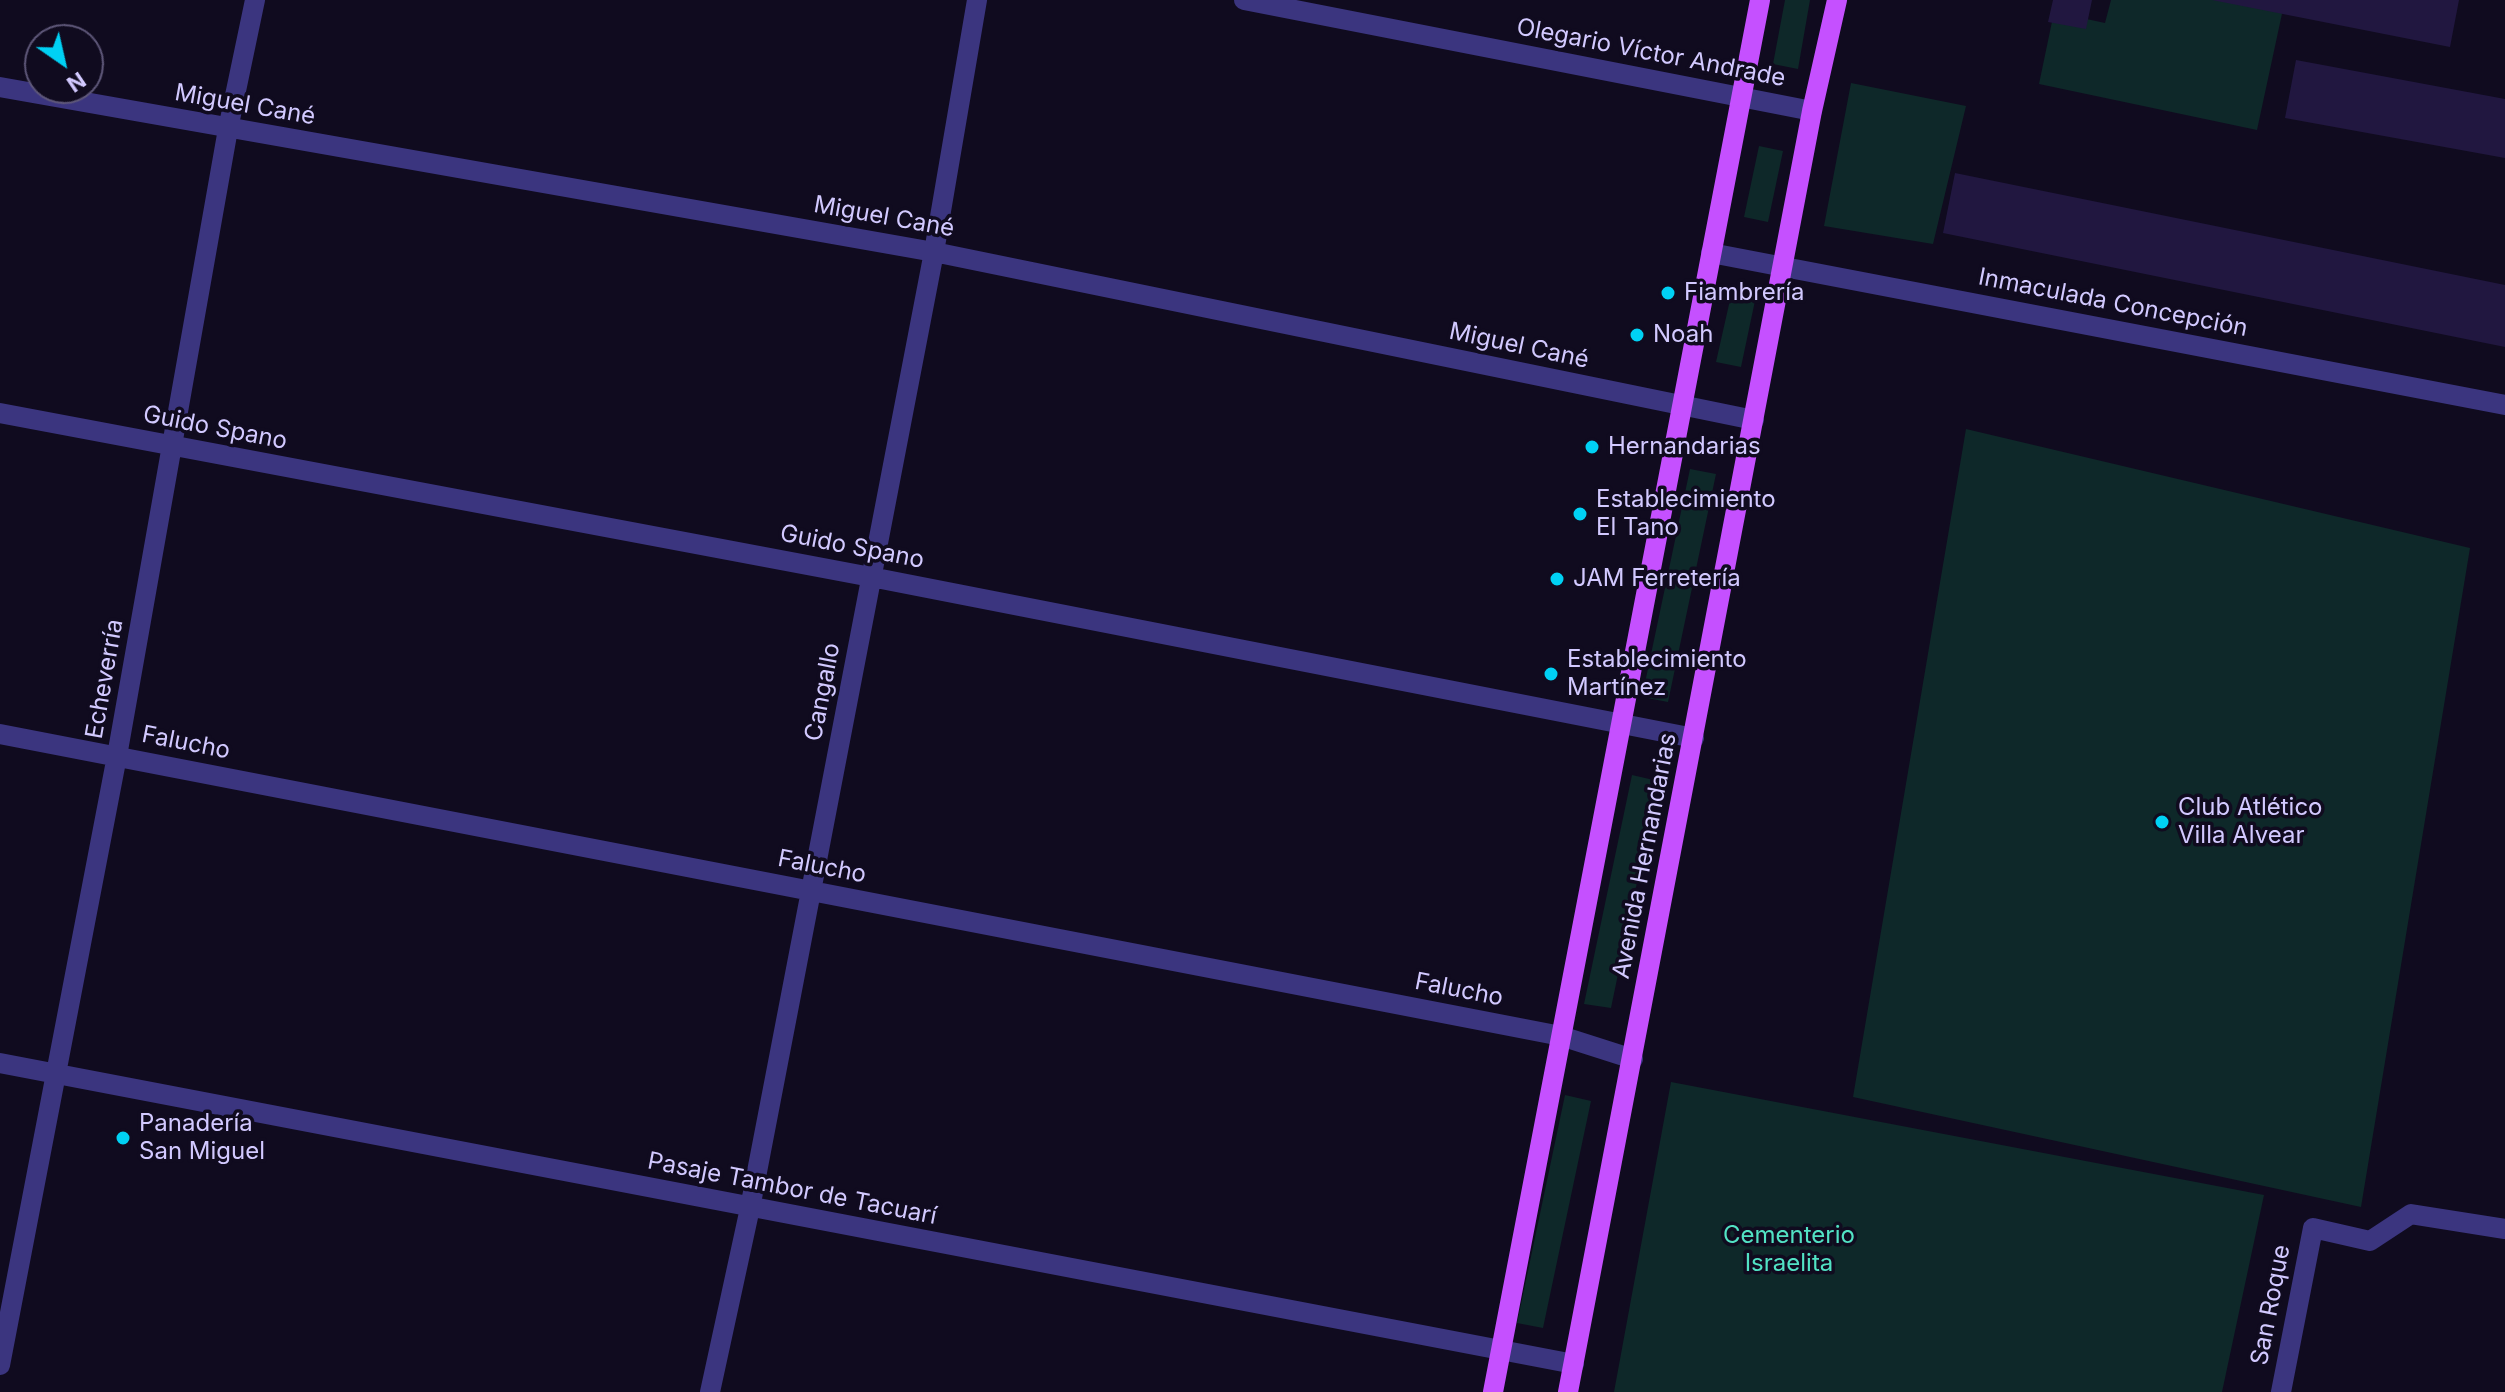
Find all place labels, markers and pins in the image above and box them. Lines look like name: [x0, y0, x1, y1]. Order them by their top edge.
place label: Fiambrería: [1684, 279, 1805, 307]
marker: Fiambrería: [1659, 284, 1677, 302]
place label: Noah: [1653, 321, 1713, 349]
marker: Noah: [1628, 326, 1646, 344]
place label: Hernandarias: [1608, 433, 1761, 461]
marker: Hernandarias: [1583, 438, 1601, 456]
place label: Establecimiento El Tano: [1596, 486, 1776, 542]
marker: Establecimiento El Tano: [1571, 505, 1589, 523]
place label: JAM Ferretería: [1573, 565, 1741, 593]
marker: JAM Ferretería: [1548, 570, 1566, 588]
place label: Establecimiento Martínez: [1567, 646, 1747, 702]
marker: Establecimiento Martínez: [1542, 665, 1560, 683]
place label: Club Atlético Villa Alvear: [2178, 794, 2322, 850]
marker: Club Atlético Villa Alvear: [2153, 813, 2171, 831]
place label: Panadería San Miguel: [139, 1110, 265, 1166]
marker: Panadería San Miguel: [114, 1129, 132, 1147]

